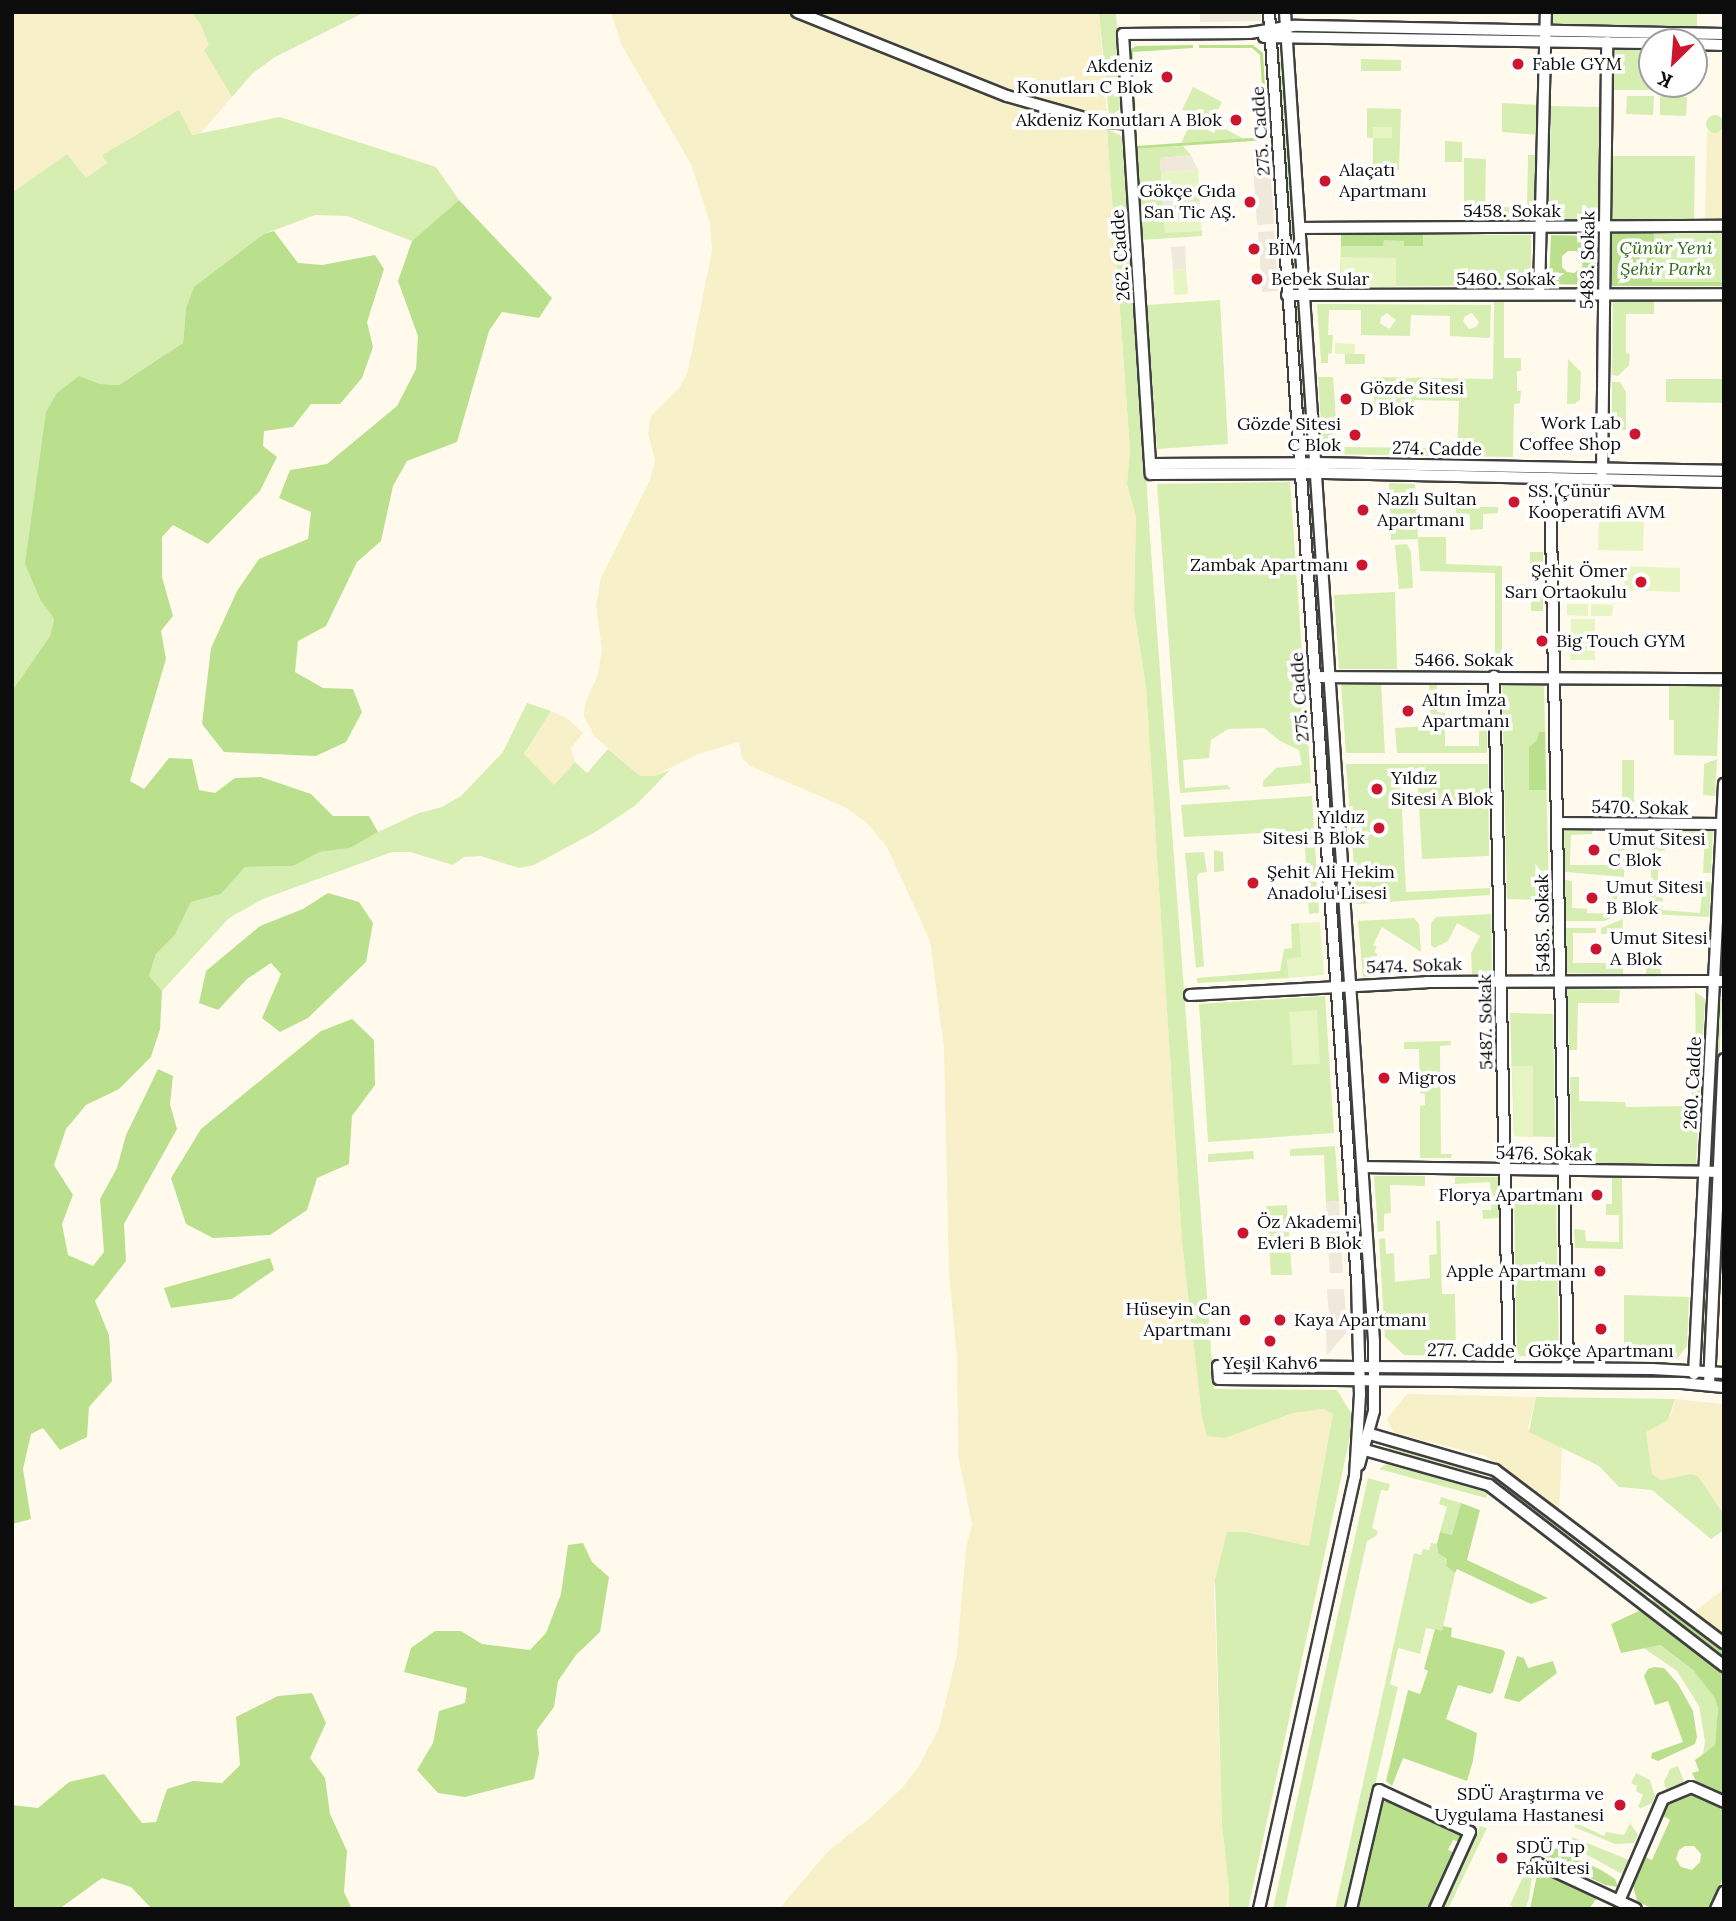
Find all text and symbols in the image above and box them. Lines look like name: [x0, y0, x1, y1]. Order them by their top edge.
north arrow: [1638, 28, 1708, 98]
place label: Fable GYM: [1532, 53, 1622, 75]
place label: Akdeniz Konutları C Blok: [1017, 56, 1153, 98]
marker: Fable GYM: [1510, 56, 1526, 72]
text: K: [1654, 66, 1676, 94]
marker: Akdeniz Konutları C Blok: [1159, 69, 1175, 85]
street label: 275. Cadde: [1247, 85, 1275, 177]
place label: Akdeniz Konutları A Blok: [1016, 109, 1222, 131]
marker: Akdeniz Konutları A Blok: [1228, 112, 1244, 128]
place label: Alaçatı Apartmanı: [1339, 160, 1427, 202]
marker: Alaçatı Apartmanı: [1317, 173, 1333, 189]
place label: Gökçe Gıda San Tic AŞ.: [1139, 181, 1236, 224]
marker: Gökçe Gıda San Tic AŞ.: [1242, 194, 1258, 210]
street label: 5458. Sokak: [1463, 200, 1561, 222]
street label: 262. Cadde: [1107, 208, 1135, 302]
street label: 5483. Sokak: [1576, 211, 1600, 309]
place label: BİM: [1268, 238, 1302, 260]
park label: Çünür Yeni Şehir Parkı: [1619, 238, 1713, 280]
marker: BİM: [1246, 241, 1262, 257]
place label: Bebek Sular: [1271, 268, 1369, 290]
street label: 5460. Sokak: [1456, 268, 1556, 290]
marker: Bebek Sular: [1249, 271, 1265, 287]
place label: Gözde Sitesi D Blok: [1360, 378, 1464, 420]
marker: Gözde Sitesi D Blok: [1338, 391, 1354, 407]
place label: Work Lab Coffee Shop: [1519, 413, 1621, 456]
place label: Gözde Sitesi C Blok: [1237, 414, 1341, 457]
marker: Work Lab Coffee Shop: [1627, 426, 1643, 442]
marker: Gözde Sitesi C Blok: [1347, 427, 1363, 443]
street label: 274. Cadde: [1392, 437, 1482, 461]
place label: SS. Çünür Kooperatifi AVM: [1528, 481, 1665, 524]
place label: Nazlı Sultan Apartmanı: [1377, 489, 1477, 532]
marker: SS. Çünür Kooperatifi AVM: [1506, 494, 1522, 510]
marker: Nazlı Sultan Apartmanı: [1355, 502, 1371, 518]
place label: Zambak Apartmanı: [1190, 554, 1348, 576]
marker: Zambak Apartmanı: [1354, 557, 1370, 573]
place label: Şehit Ömer Sarı Ortaokulu: [1505, 561, 1627, 604]
marker: Şehit Ömer Sarı Ortaokulu: [1633, 574, 1649, 590]
place label: Big Touch GYM: [1556, 630, 1685, 652]
marker: Big Touch GYM: [1534, 633, 1550, 649]
street label: 5466. Sokak: [1415, 649, 1513, 671]
street label: 275. Cadde: [1286, 651, 1314, 743]
place label: Altın İmza Apartmanı: [1422, 690, 1510, 732]
marker: Altın İmza Apartmanı: [1400, 703, 1416, 719]
place label: Yıldız Sitesi A Blok: [1391, 768, 1493, 810]
marker: Yıldız Sitesi A Blok: [1369, 781, 1385, 797]
street label: 5470. Sokak: [1591, 796, 1689, 820]
place label: Yıldız Sitesi B Blok: [1263, 807, 1365, 850]
marker: Yıldız Sitesi B Blok: [1371, 820, 1387, 836]
place label: Umut Sitesi C Blok: [1608, 829, 1706, 872]
marker: Umut Sitesi C Blok: [1586, 842, 1602, 858]
place label: Şehit Ali Hekim Anadolu Lisesi: [1267, 862, 1395, 904]
street label: 5485. Sokak: [1531, 874, 1555, 972]
marker: Şehit Ali Hekim Anadolu Lisesi: [1245, 875, 1261, 891]
place label: Umut Sitesi B Blok: [1606, 877, 1704, 920]
marker: Umut Sitesi B Blok: [1584, 890, 1600, 906]
place label: Umut Sitesi A Blok: [1610, 928, 1708, 970]
marker: Umut Sitesi A Blok: [1588, 941, 1604, 957]
street label: 5474. Sokak: [1366, 954, 1462, 978]
street label: 5487. Sokak: [1474, 974, 1498, 1070]
street label: 260. Cadde: [1680, 1036, 1706, 1130]
place label: Migros: [1398, 1067, 1456, 1089]
marker: Migros: [1376, 1070, 1392, 1086]
street label: 5476. Sokak: [1495, 1142, 1593, 1166]
place label: Florya Apartmanı: [1439, 1184, 1583, 1206]
marker: Florya Apartmanı: [1589, 1187, 1605, 1203]
place label: Öz Akademi Evleri B Blok: [1257, 1212, 1361, 1254]
marker: Öz Akademi Evleri B Blok: [1235, 1225, 1251, 1241]
place label: Apple Apartmanı: [1446, 1260, 1586, 1282]
marker: Apple Apartmanı: [1592, 1263, 1608, 1279]
place label: Hüseyin Can Apartmanı: [1126, 1299, 1231, 1342]
place label: Kaya Apartmanı: [1294, 1309, 1426, 1331]
marker: Hüseyin Can Apartmanı: [1237, 1312, 1253, 1328]
marker: Kaya Apartmanı: [1272, 1312, 1288, 1328]
marker: Gökçe Apartmanı: [1593, 1321, 1609, 1337]
marker: Yeşil Kahv6: [1262, 1333, 1278, 1349]
street label: 277. Cadde: [1427, 1339, 1515, 1363]
place label: Gökçe Apartmanı: [1528, 1340, 1674, 1362]
place label: Yeşil Kahv6: [1222, 1352, 1318, 1374]
place label: SDÜ Araştırma ve Uygulama Hastanesi: [1434, 1784, 1604, 1826]
marker: SDÜ Araştırma ve Uygulama Hastanesi: [1610, 1795, 1630, 1815]
place label: SDÜ Tıp Fakültesi: [1516, 1837, 1590, 1880]
marker: SDÜ Tıp Fakültesi: [1494, 1850, 1510, 1866]

